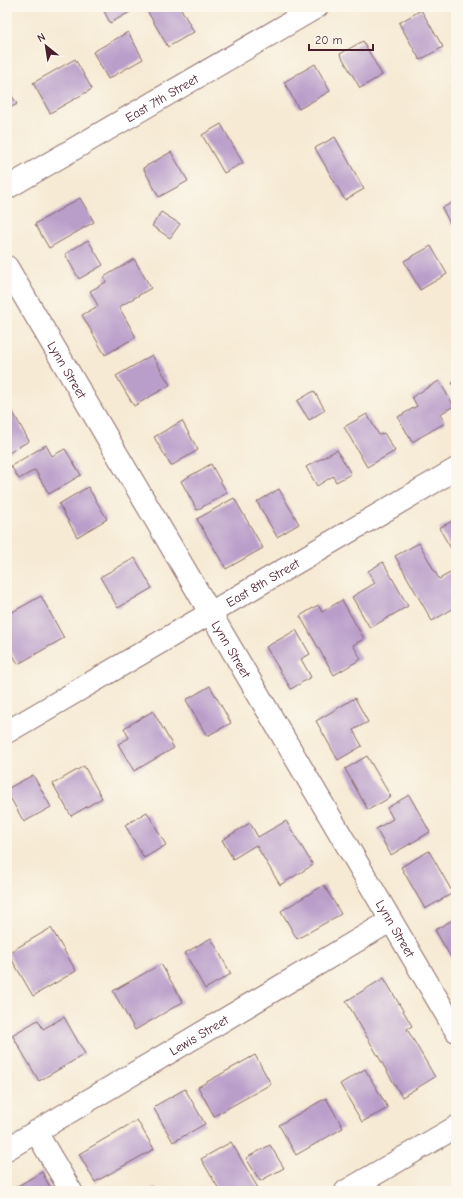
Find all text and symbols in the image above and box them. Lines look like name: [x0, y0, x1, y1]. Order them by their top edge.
north arrow: [26, 26, 66, 66]
scale bar: [309, 26, 373, 52]
text: N: [35, 30, 48, 45]
text: 20 m: [315, 33, 343, 47]
street label: East 7th Street: [123, 70, 202, 125]
street label: Lynn Street: [44, 339, 90, 402]
street label: East 8th Street: [223, 555, 303, 610]
street label: Lynn Street: [208, 618, 254, 682]
street label: Lynn Street: [373, 897, 418, 961]
street label: Lewis Street: [167, 1011, 232, 1059]

